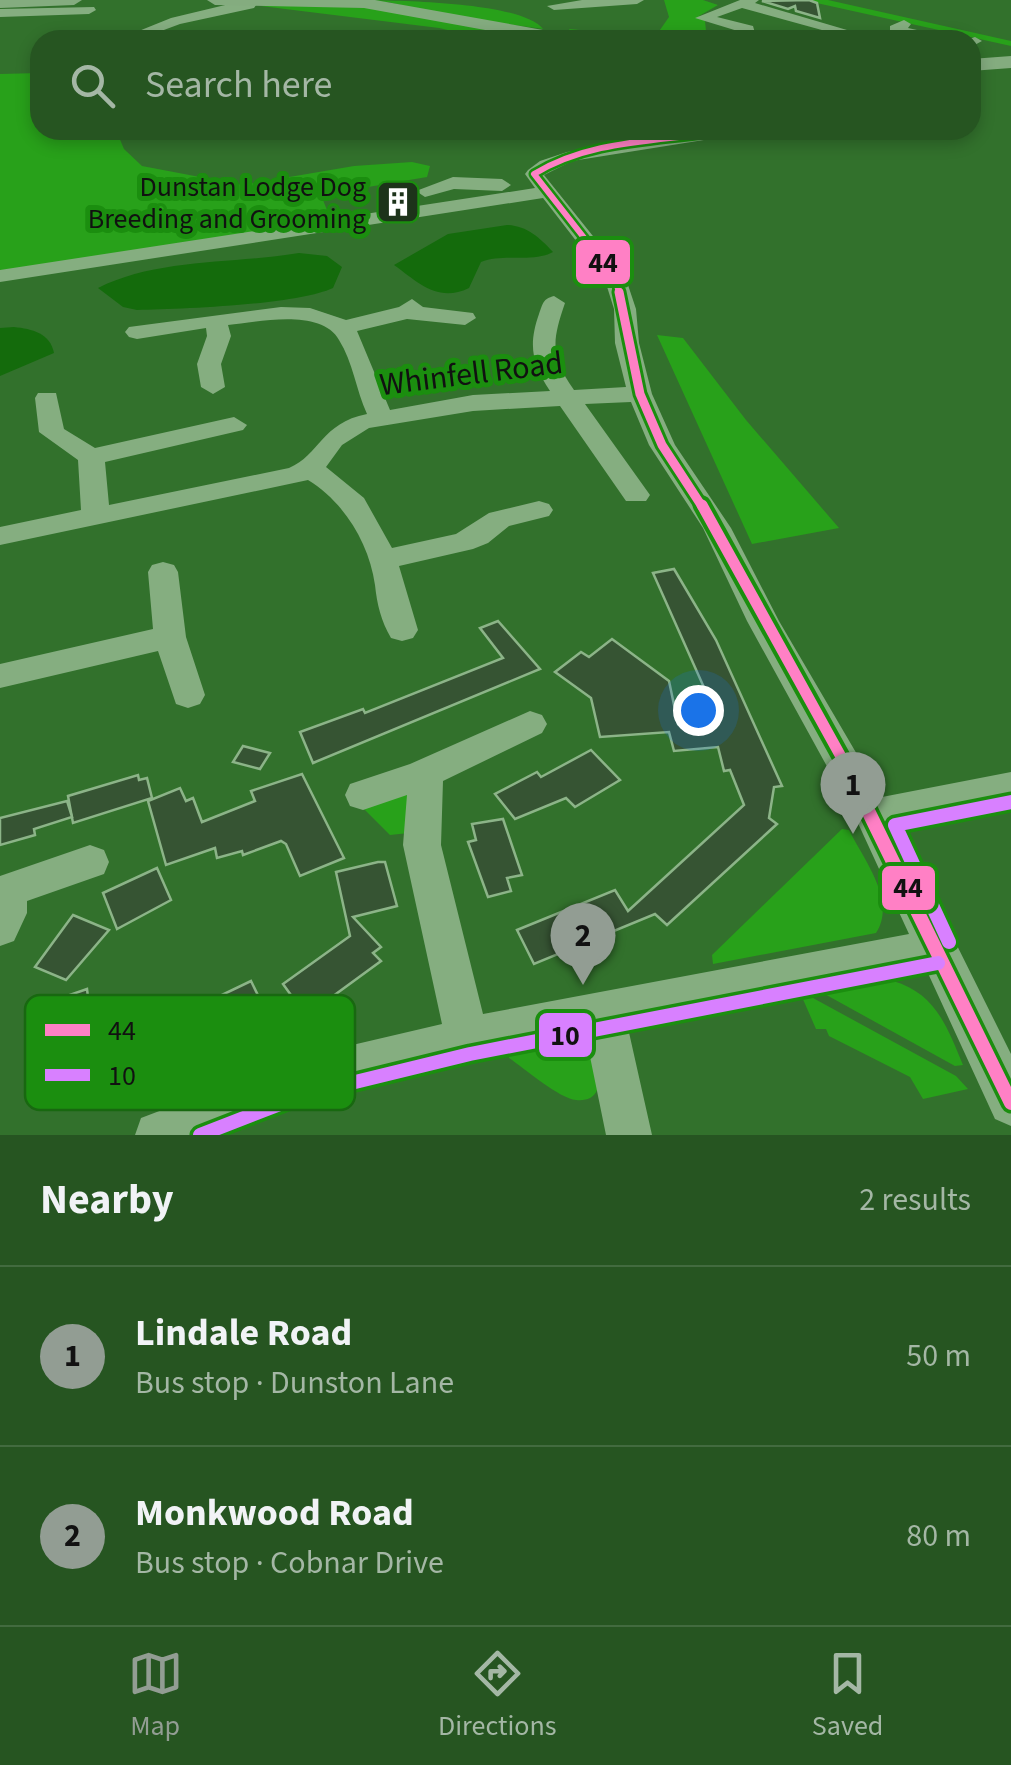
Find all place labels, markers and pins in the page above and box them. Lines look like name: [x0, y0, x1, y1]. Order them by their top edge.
place label: Dunstan Lodge Dog Breeding and Grooming: [88, 167, 366, 239]
building icon: Dunstan Lodge Dog Breeding and Grooming: [375, 179, 421, 225]
pin: 1: [820, 752, 886, 834]
pin: 2: [550, 902, 616, 985]

